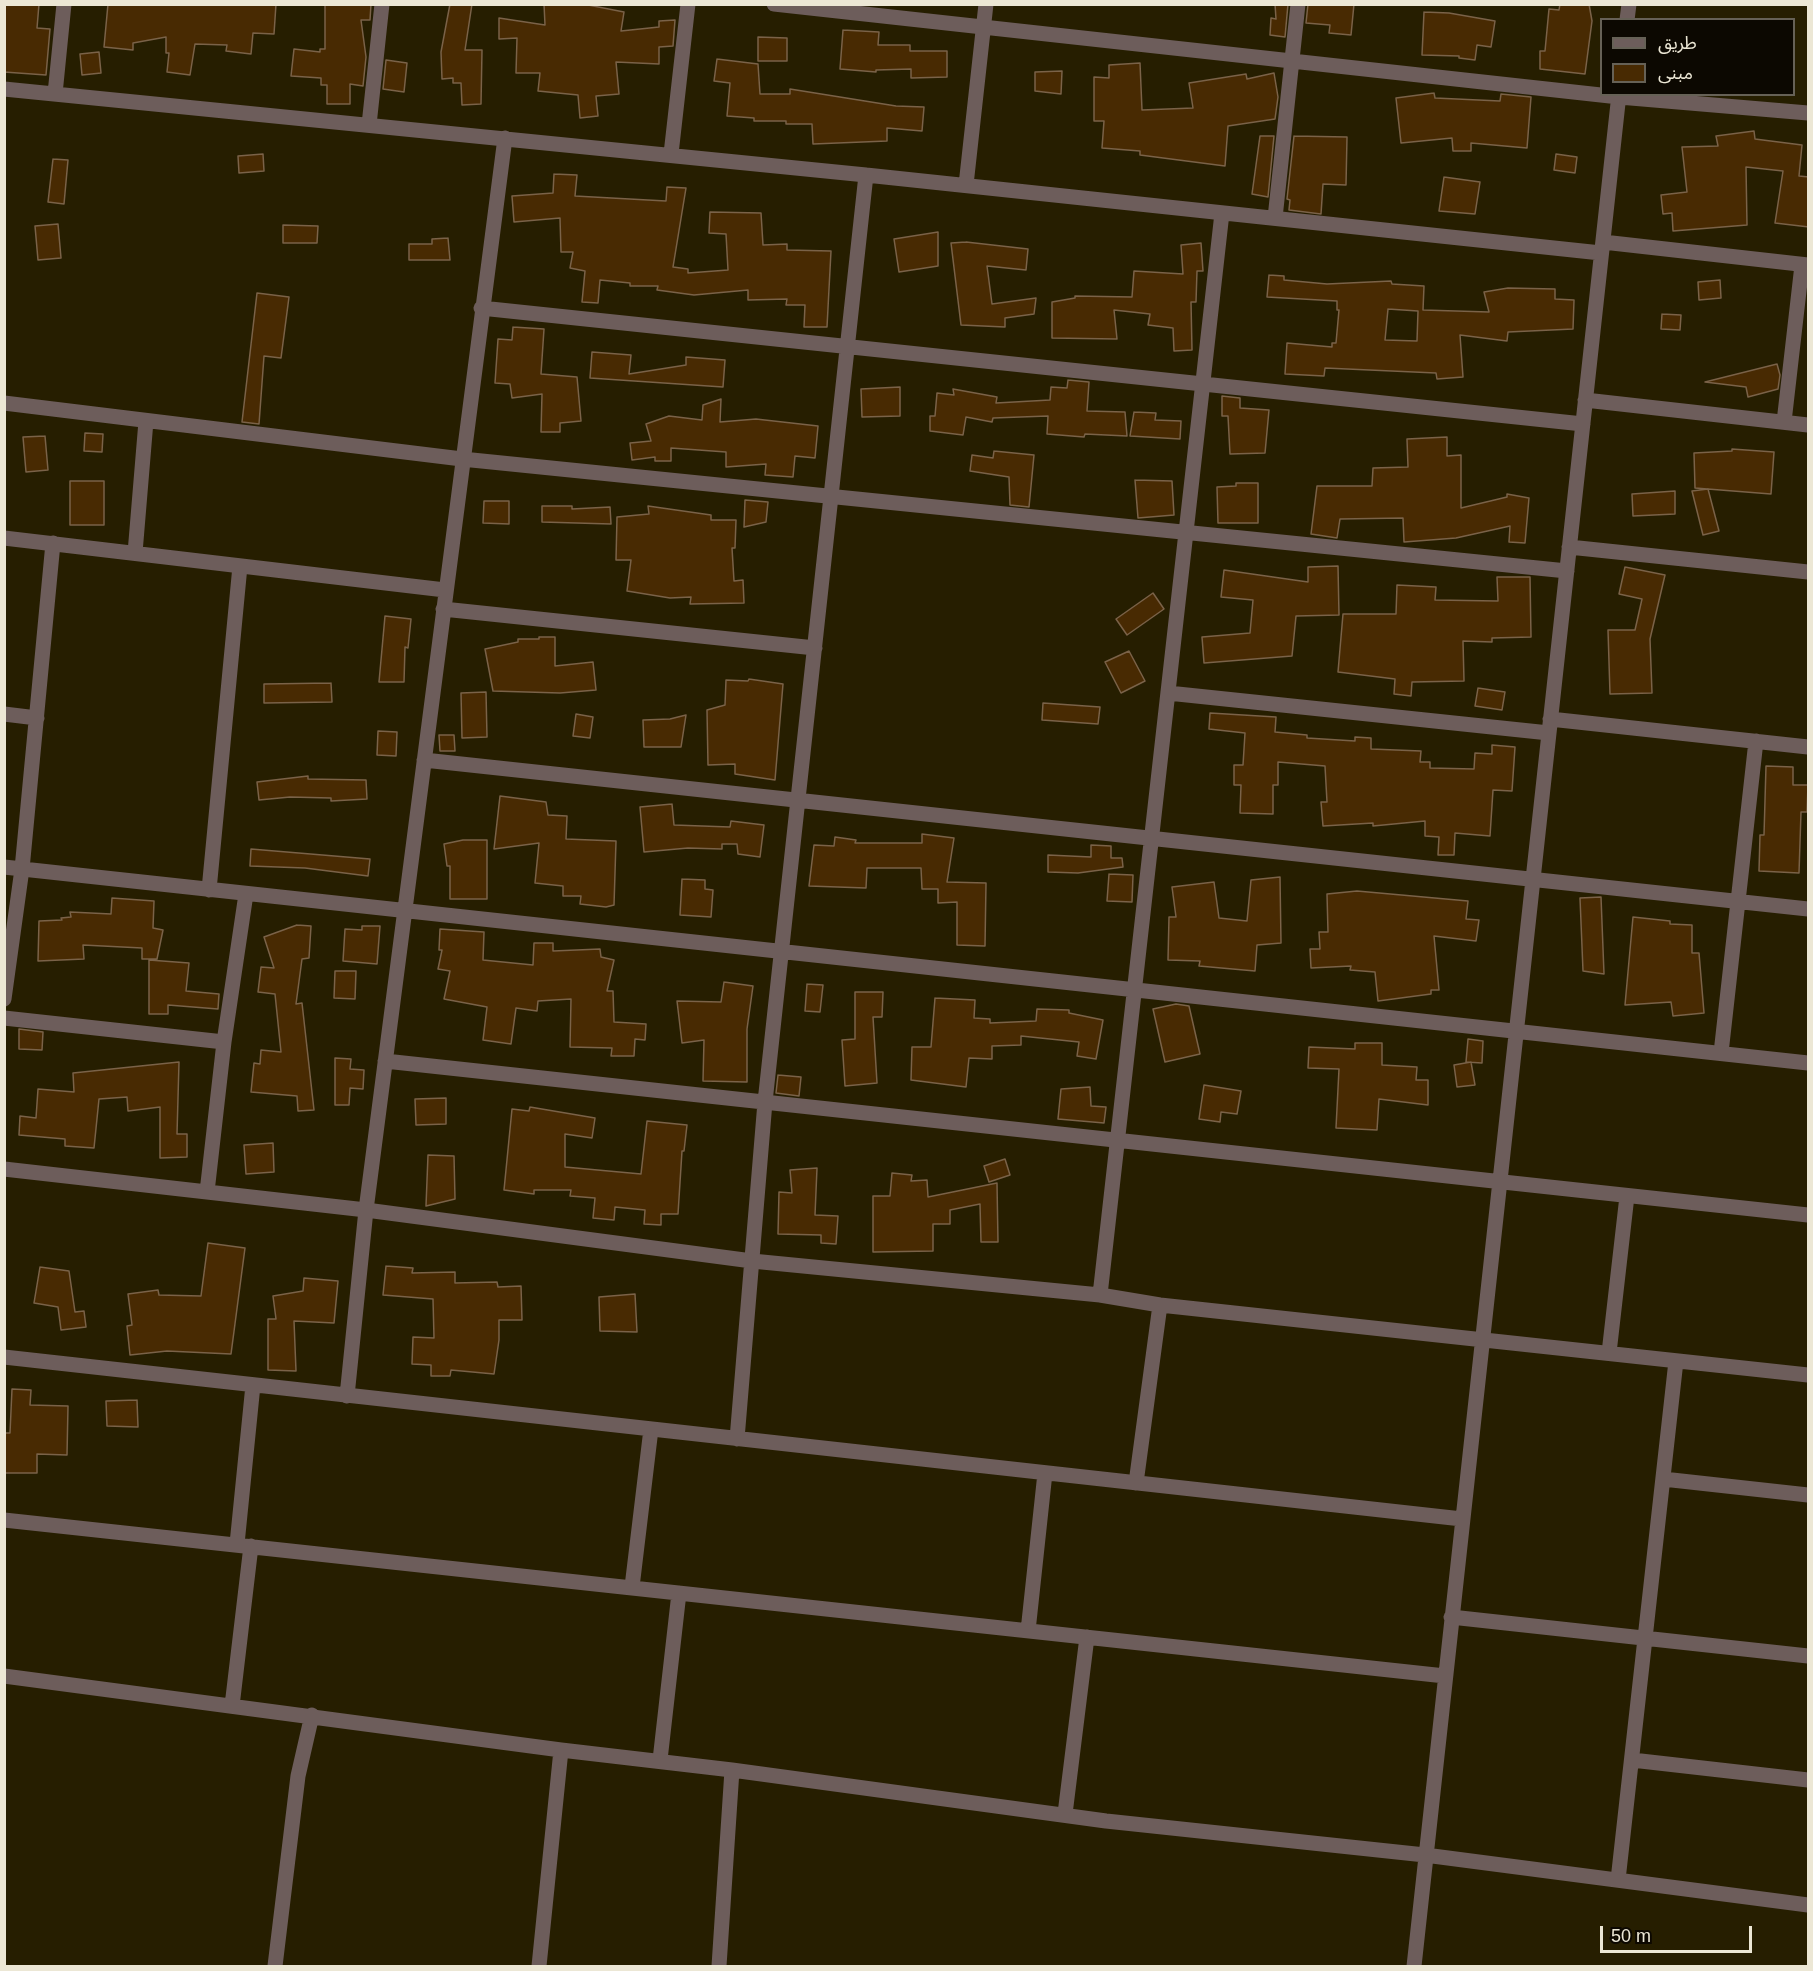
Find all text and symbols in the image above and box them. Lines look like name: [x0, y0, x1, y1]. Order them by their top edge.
legend: [1600, 18, 1795, 96]
text: طريق: [1658, 33, 1697, 53]
text: مبنى: [1658, 63, 1693, 83]
scale bar: [1603, 1914, 1754, 1952]
text: 50 m: [1611, 1926, 1651, 1946]

